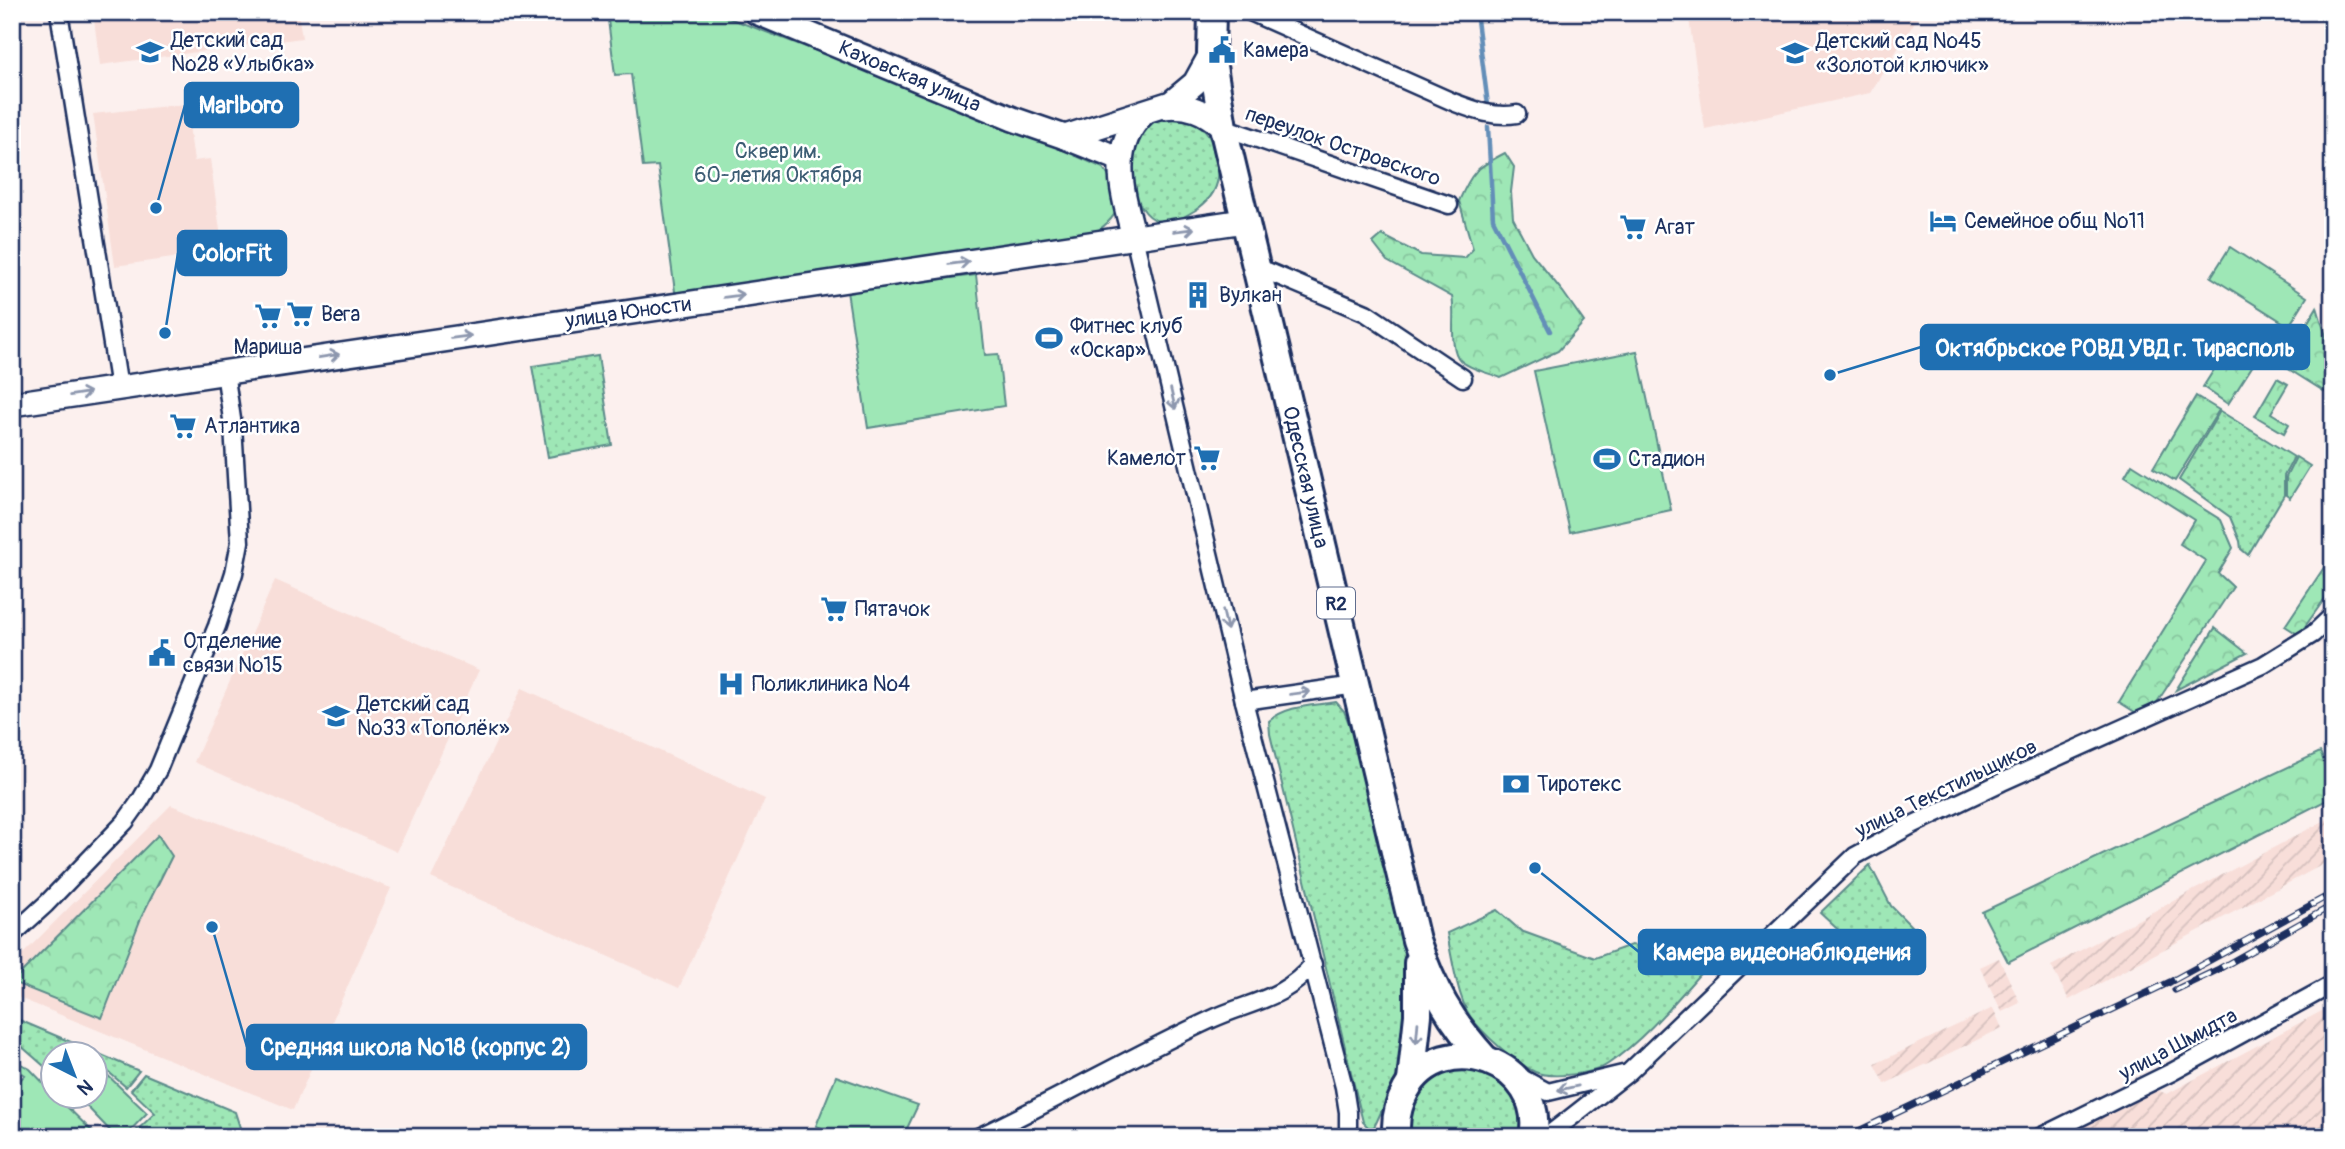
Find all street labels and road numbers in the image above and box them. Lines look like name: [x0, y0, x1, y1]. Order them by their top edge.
street label: Каховская улица: [835, 34, 985, 119]
street label: переулок Островского: [1242, 100, 1444, 193]
street label: улица Юности: [562, 290, 693, 335]
street label: Одесская улица: [1276, 403, 1335, 551]
road number: R2: [1317, 588, 1355, 618]
street label: улица Текстильщиков: [1850, 733, 2042, 845]
street label: улица Шмидта: [2114, 1002, 2242, 1087]

